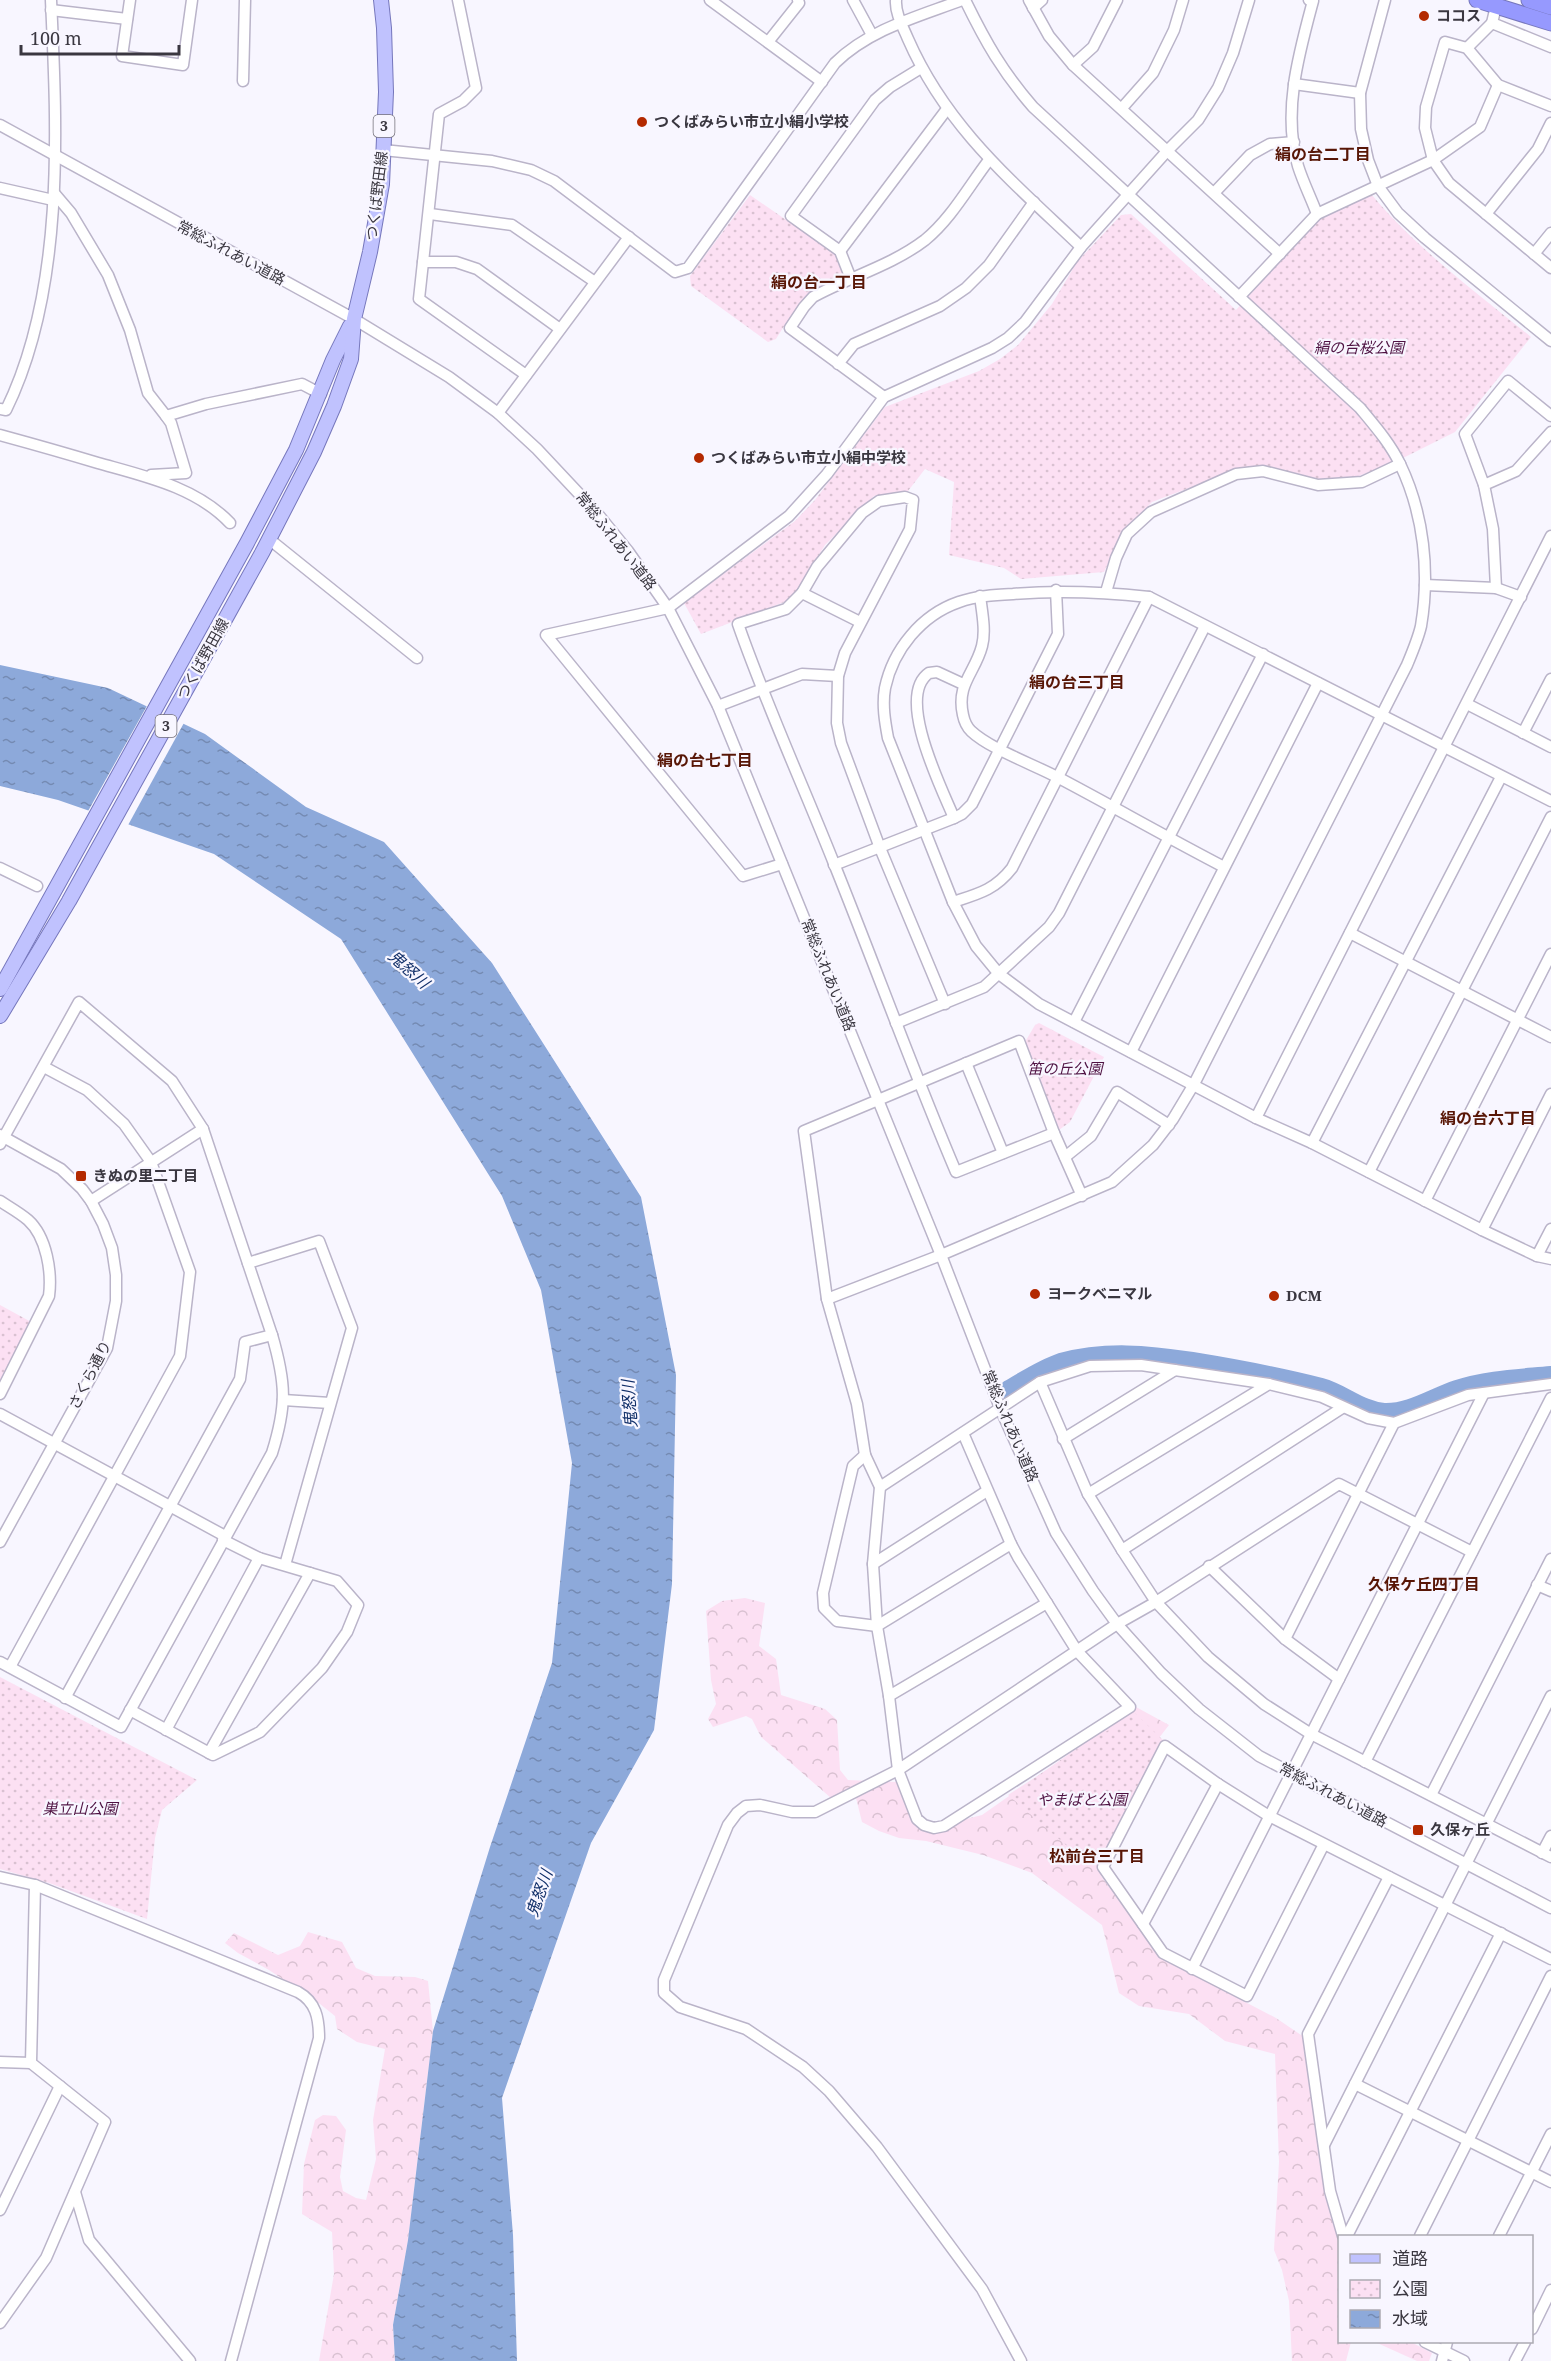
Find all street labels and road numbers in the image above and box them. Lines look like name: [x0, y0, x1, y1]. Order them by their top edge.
road number: 3: [374, 115, 394, 137]
street label: つくば野田線: [361, 150, 391, 242]
street label: 常総ふれあい道路: [174, 215, 289, 289]
street label: 常総ふれあい道路: [572, 487, 662, 594]
street label: つくば野田線: [172, 614, 233, 703]
road number: 3: [156, 715, 176, 737]
street label: 常総ふれあい道路: [797, 915, 861, 1034]
street label: さくら通り: [63, 1337, 115, 1413]
street label: 常総ふれあい道路: [978, 1366, 1044, 1485]
street label: 常総ふれあい道路: [1276, 1757, 1391, 1831]

